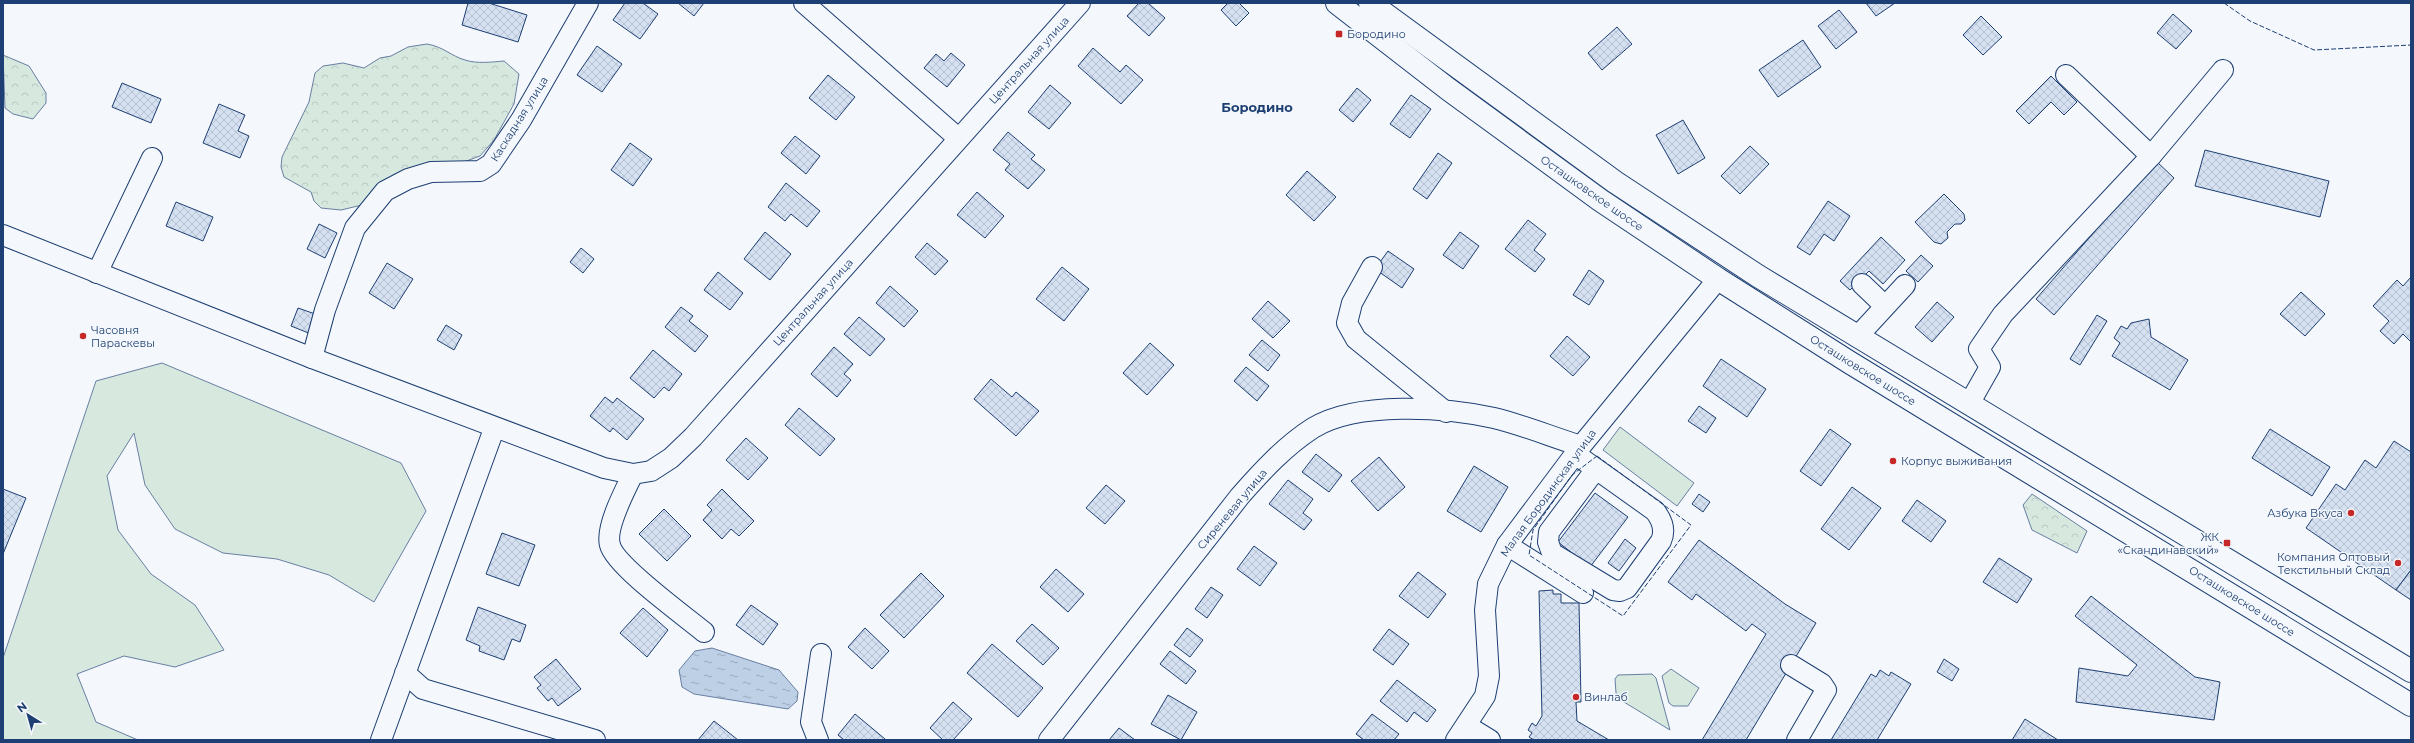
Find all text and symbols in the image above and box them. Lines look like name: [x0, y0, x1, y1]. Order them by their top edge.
street label: Центральная улица: [986, 13, 1072, 107]
place label: Бородино: [1347, 27, 1406, 41]
marker: Бородино: [1334, 29, 1344, 39]
street label: Каскадная улица: [487, 74, 551, 164]
district label: Бородино: [1221, 99, 1293, 115]
street label: Осташковское шоссе: [1538, 152, 1646, 234]
street label: Центральная улица: [770, 255, 856, 349]
place label: Часовня Параскевы: [91, 323, 155, 350]
marker: Часовня Параскевы: [78, 331, 88, 341]
street label: Осташковское шоссе: [1807, 332, 1919, 408]
street label: Малая Бородинская улица: [1497, 426, 1599, 560]
place label: Корпус выживания: [1901, 454, 2012, 468]
marker: Корпус выживания: [1888, 456, 1898, 466]
street label: Сиреневая улица: [1194, 466, 1270, 552]
place label: Азбука Вкуса: [2267, 506, 2343, 520]
marker: Азбука Вкуса: [2346, 508, 2356, 518]
place label: ЖК «Скандинавский»: [2118, 530, 2219, 557]
marker: ЖК «Скандинавский»: [2222, 538, 2232, 548]
place label: Компания Оптовый Текстильный Склад: [2277, 550, 2390, 577]
marker: Компания Оптовый Текстильный Склад: [2393, 558, 2403, 568]
street label: Осташковское шоссе: [2186, 563, 2298, 639]
place label: Винлаб: [1584, 690, 1628, 704]
marker: Винлаб: [1571, 692, 1581, 702]
north arrow: [8, 695, 48, 735]
text: N: [14, 699, 30, 715]

